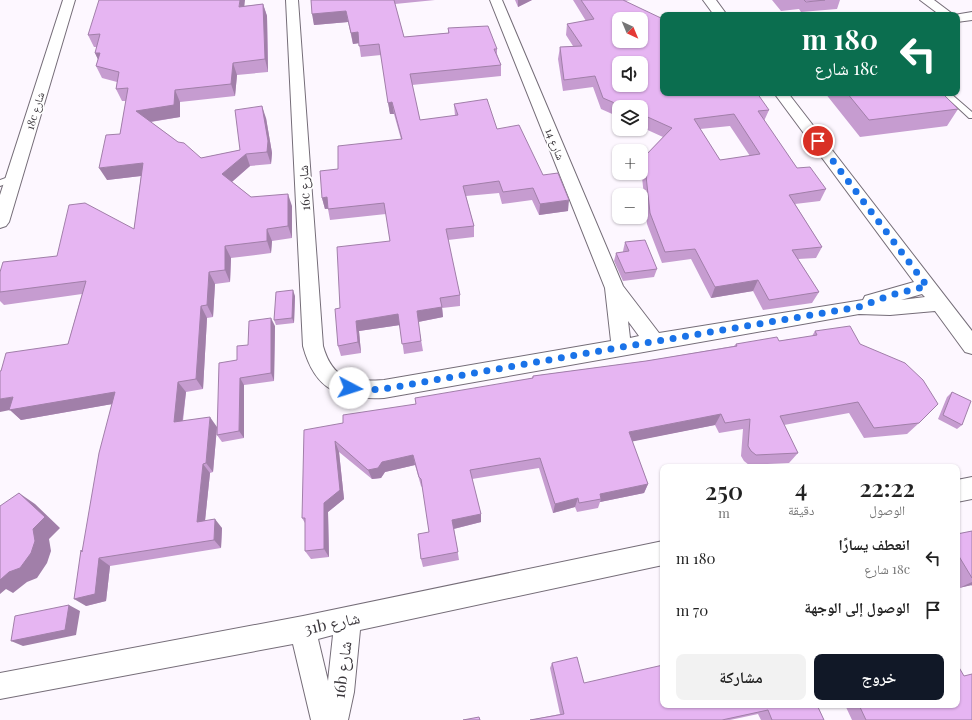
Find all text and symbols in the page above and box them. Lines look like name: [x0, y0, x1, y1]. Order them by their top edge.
north arrow: [612, 12, 648, 48]
map controls: [612, 12, 648, 224]
text: 180 m: [802, 20, 878, 57]
icon: left: [892, 28, 944, 80]
button: sound: [612, 56, 648, 92]
text: 18c شارع: [815, 56, 878, 80]
street label: 18c شارع: [22, 90, 47, 132]
button: layers: [612, 100, 648, 136]
pin: [801, 124, 835, 158]
street label: شارع 14: [542, 126, 569, 162]
icon: arrive: [807, 130, 829, 152]
button: +: [612, 144, 648, 180]
street label: 16c شارع: [294, 165, 315, 211]
button: −: [612, 188, 648, 224]
position arrow: [329, 367, 371, 409]
text: 4: [795, 471, 807, 503]
text: 22:22: [859, 471, 915, 503]
text: 250: [705, 474, 743, 506]
text: دقيقة: [788, 501, 814, 518]
text: الوصول: [869, 501, 905, 518]
text: m: [718, 504, 730, 521]
text: انعطف يسارًا: [838, 534, 910, 554]
icon: left: [922, 547, 944, 569]
text: 180 m: [676, 548, 715, 568]
text: 18c شارع: [864, 560, 910, 577]
text: الوصول إلى الوجهة: [804, 597, 910, 617]
icon: arrive: [922, 599, 944, 621]
text: 70 m: [676, 600, 708, 620]
street label: 31b شارع: [302, 606, 362, 640]
street label: 16b شارع: [328, 640, 356, 700]
button: مشاركة: [676, 654, 806, 700]
button: خروج: [814, 654, 944, 700]

